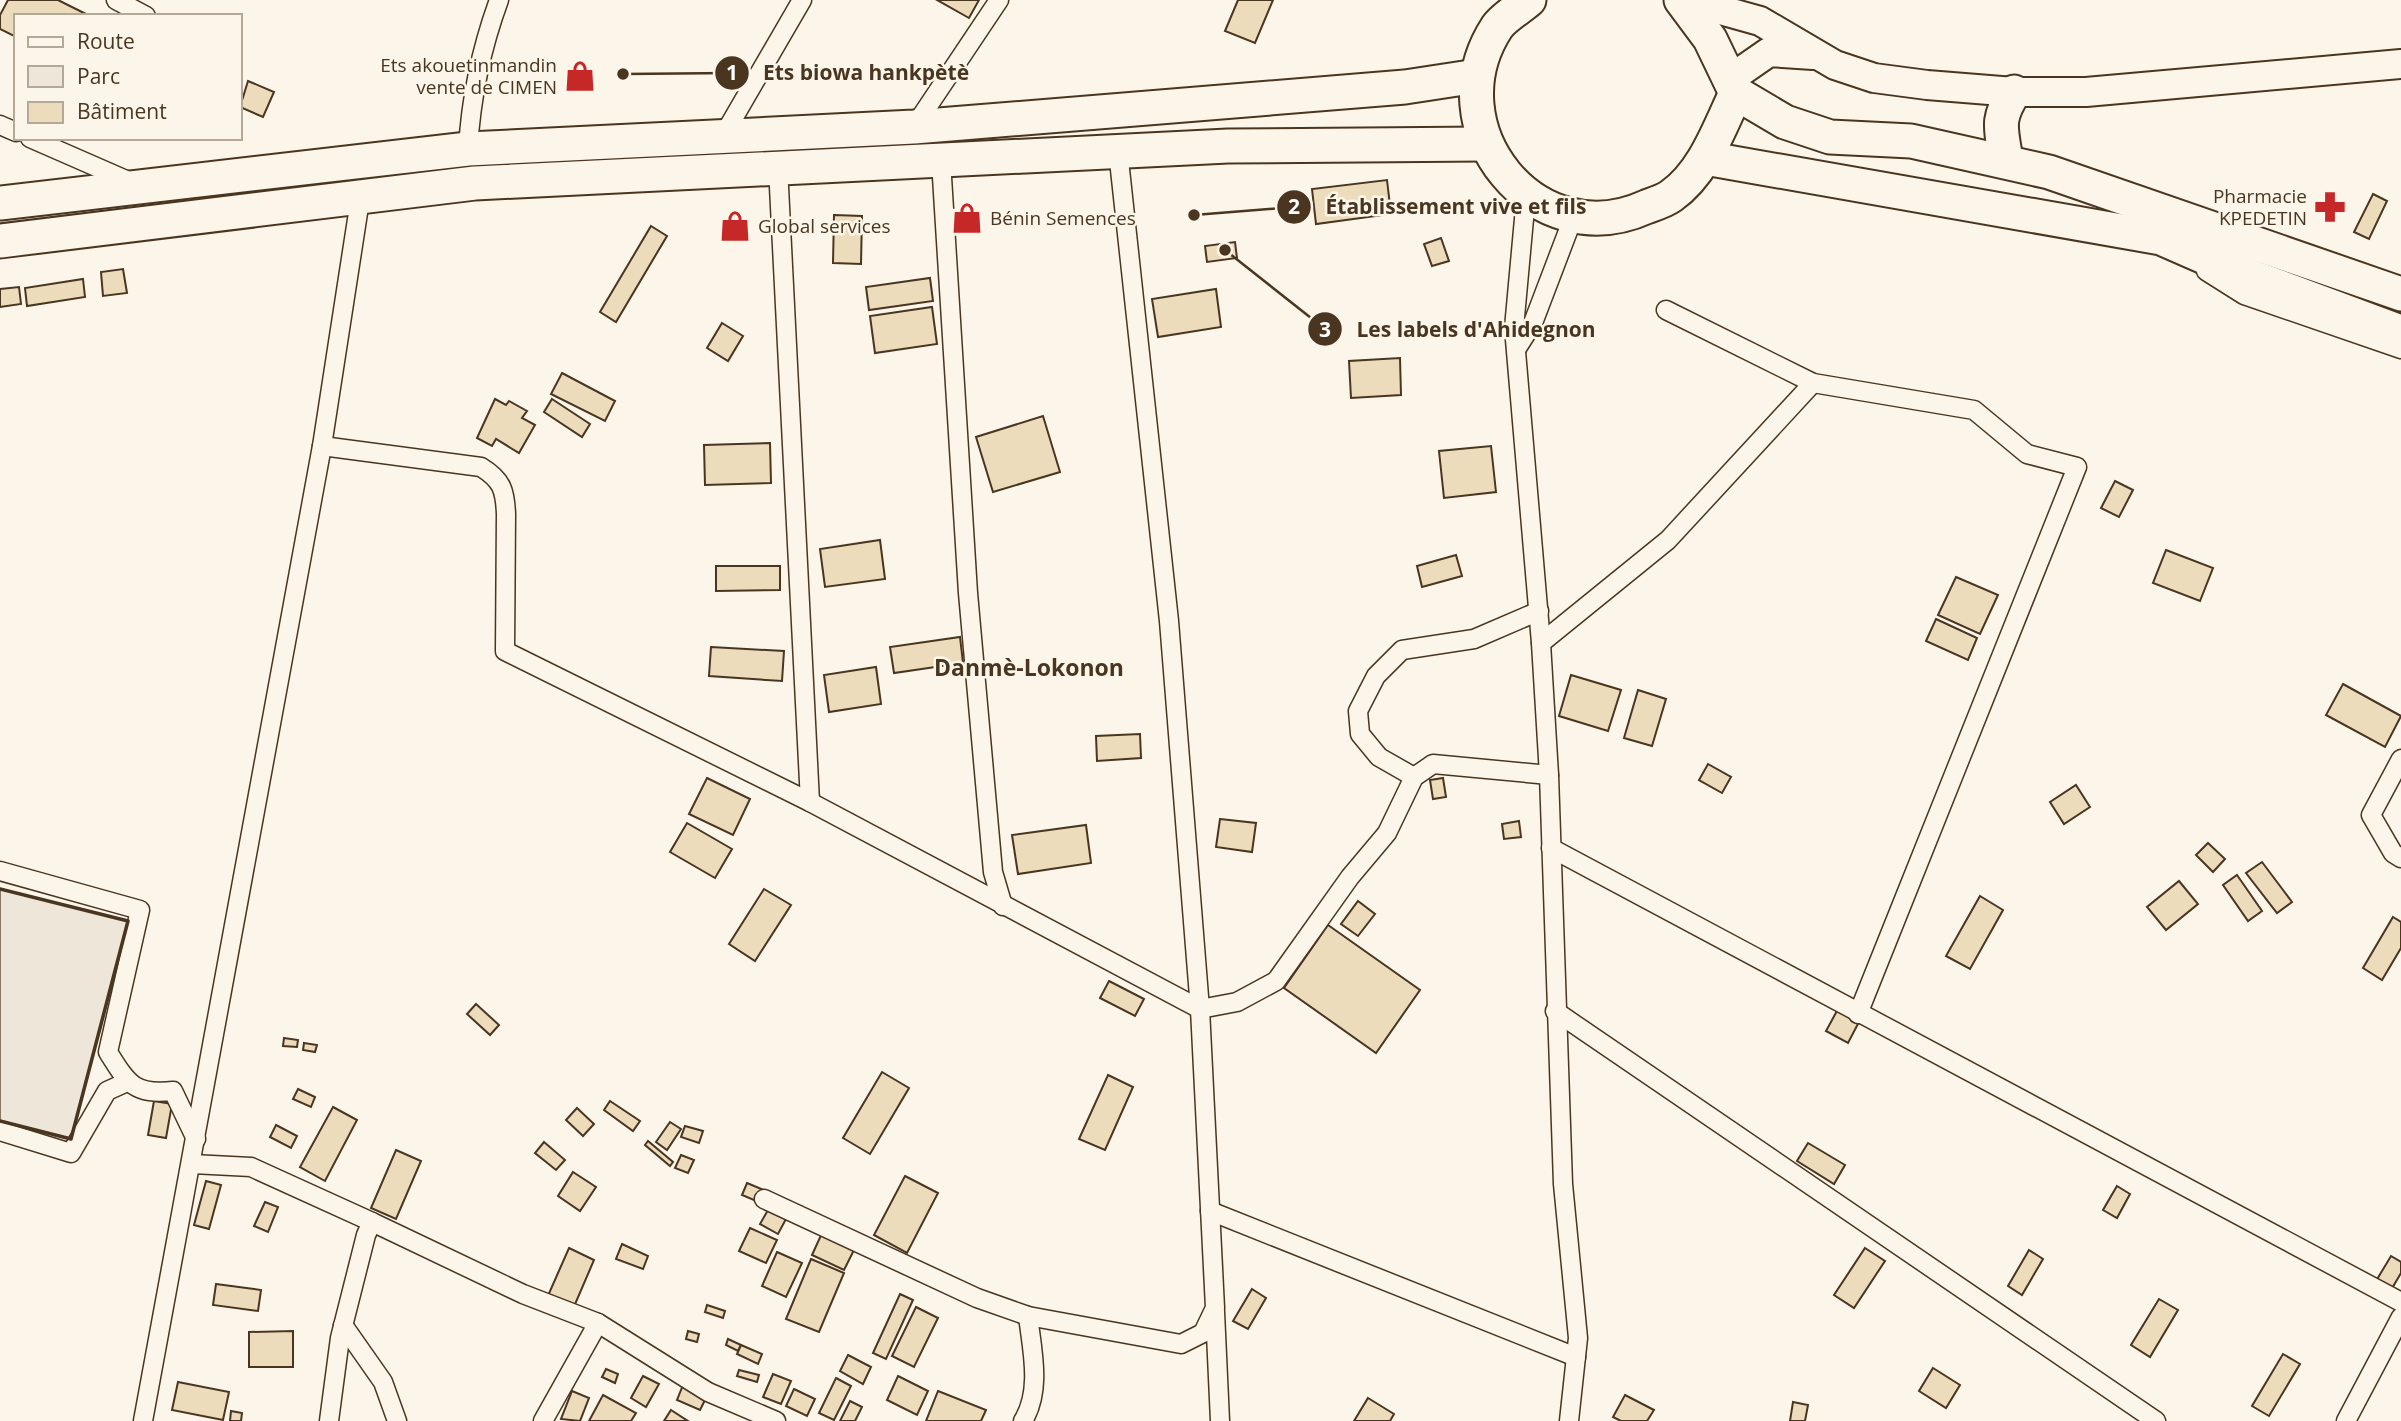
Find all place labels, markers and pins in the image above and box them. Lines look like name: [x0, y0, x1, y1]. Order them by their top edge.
place label: Ets akouetinmandin vente de CIMEN: [380, 52, 557, 100]
callout: Ets biowa hankpètè: [714, 52, 983, 94]
shop icon: Ets akouetinmandin vente de CIMEN: [563, 59, 597, 93]
place label: Pharmacie KPEDETIN: [2213, 183, 2307, 231]
callout: Établissement vive et fils: [1276, 186, 1600, 228]
pharmacy icon: Pharmacie KPEDETIN: [2313, 190, 2347, 224]
shop icon: Bénin Semences: [950, 201, 984, 235]
place label: Bénin Semences: [990, 205, 1136, 231]
shop icon: Global services: [718, 209, 752, 243]
place label: Global services: [758, 213, 891, 239]
callout: Les labels d'Ahidegnon: [1308, 308, 1610, 350]

